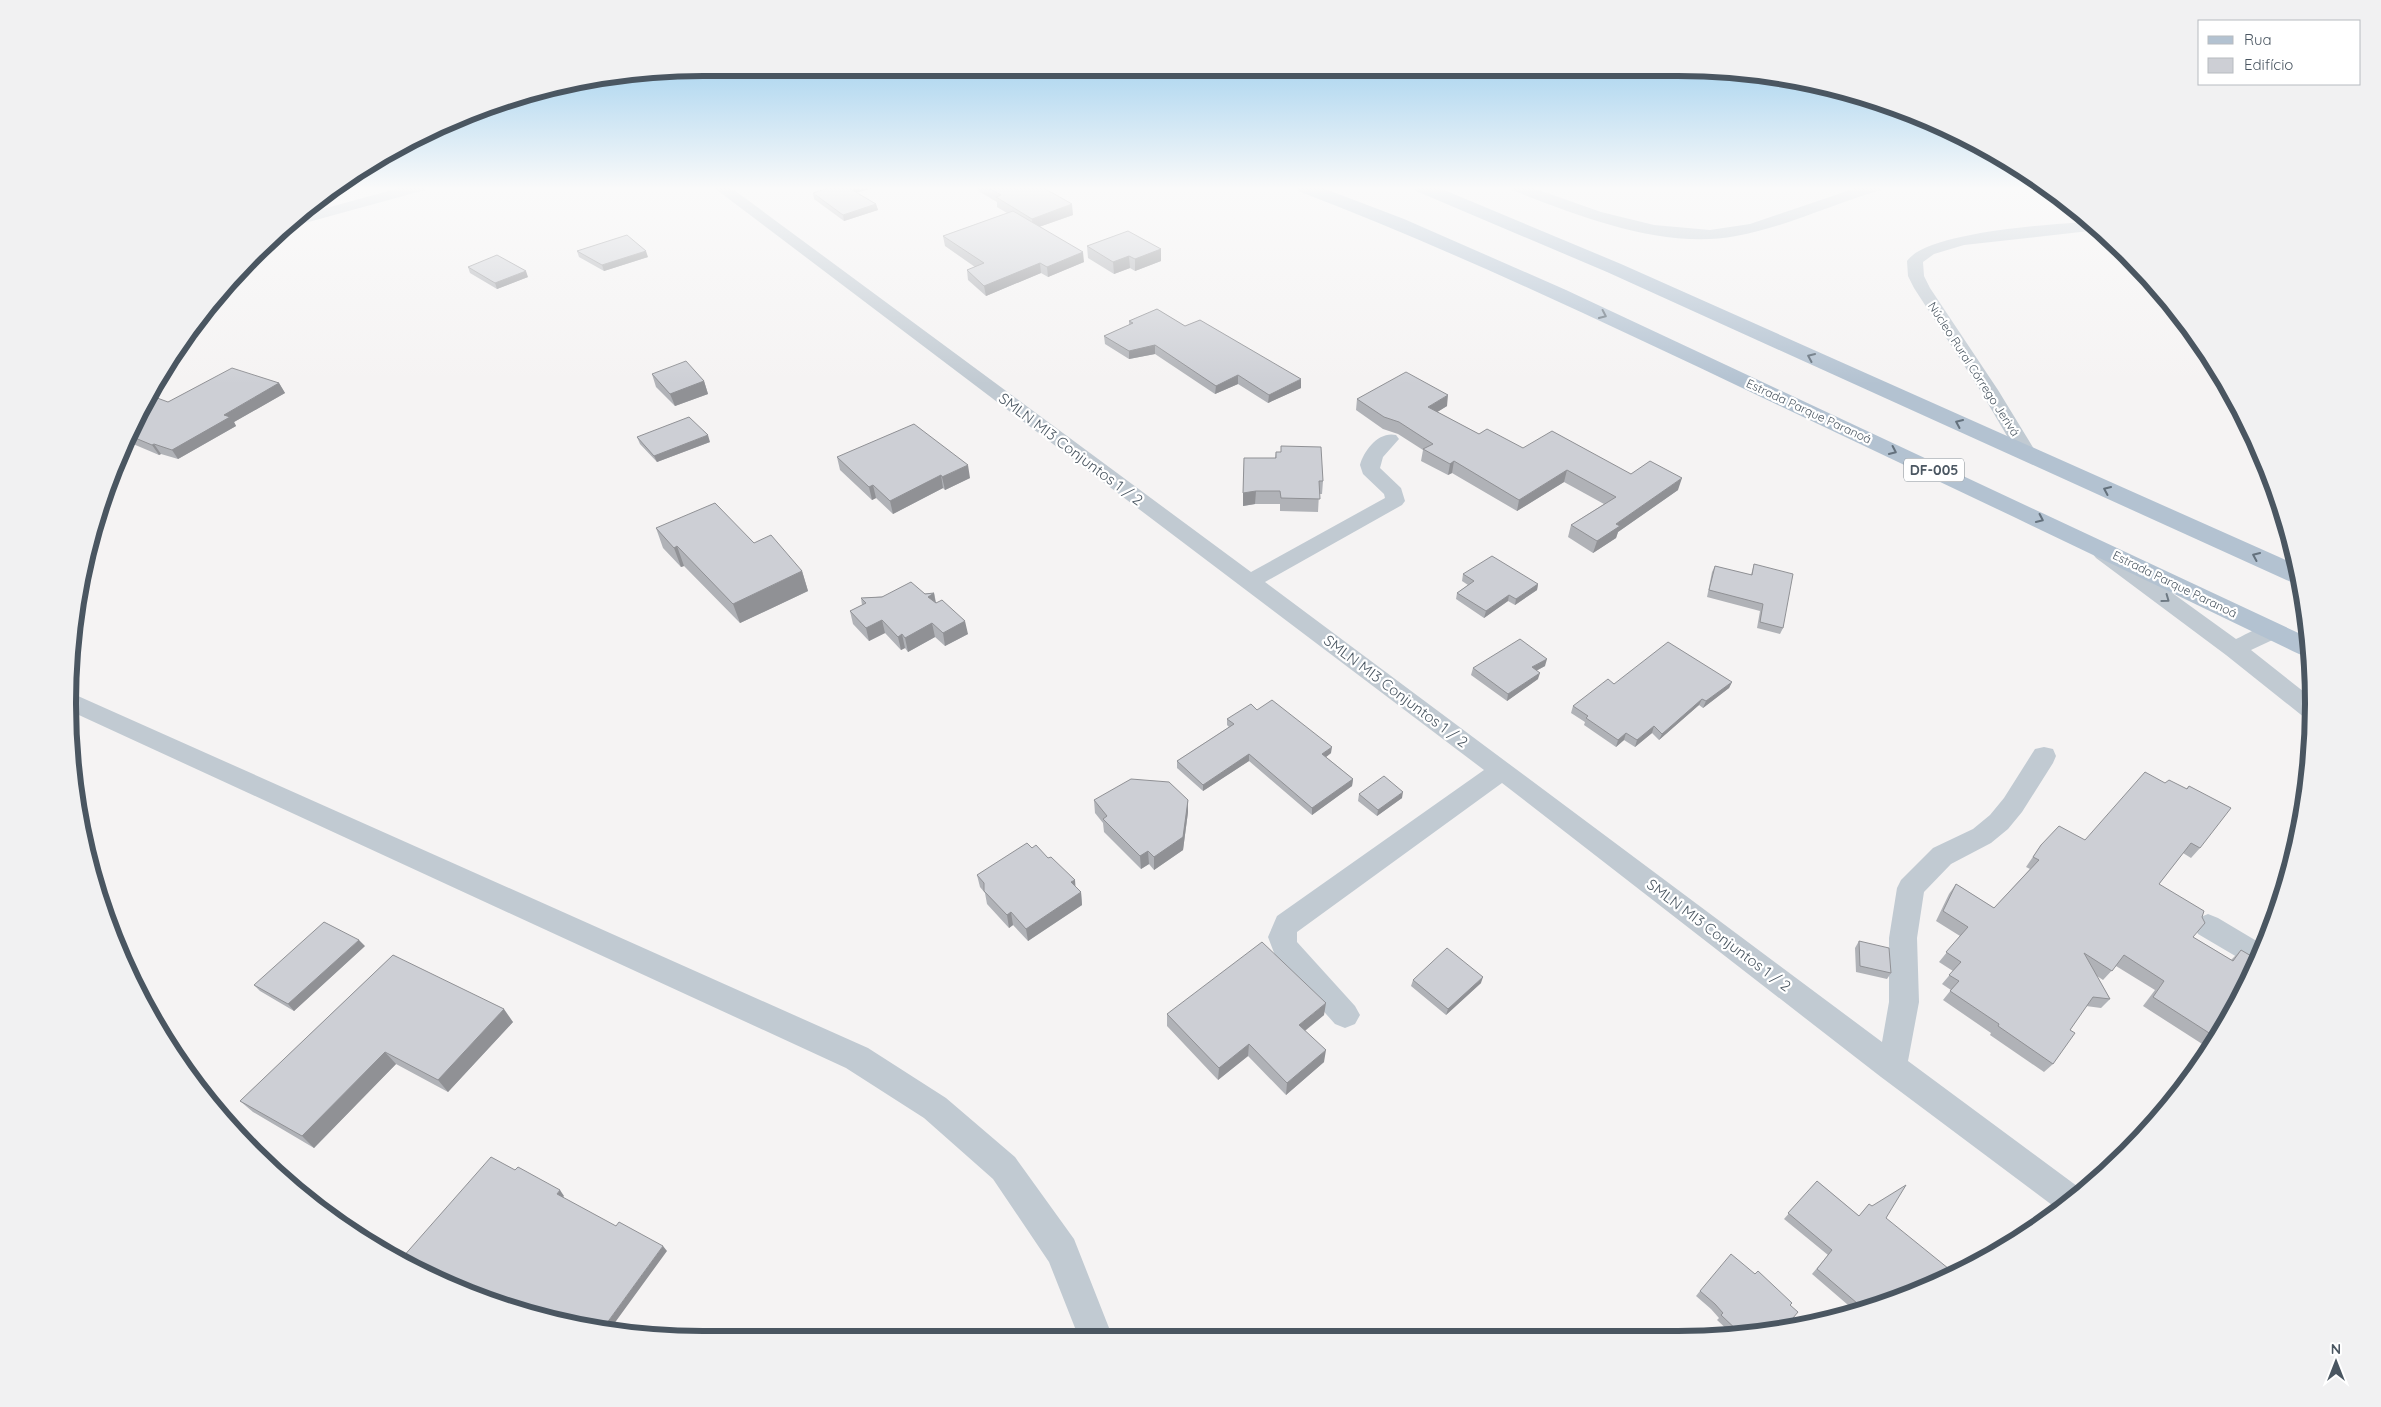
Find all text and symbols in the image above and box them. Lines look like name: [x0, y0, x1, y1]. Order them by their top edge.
legend: [2198, 20, 2361, 85]
text: Rua: [2244, 30, 2272, 49]
text: Edifício: [2244, 55, 2293, 74]
street label: Núcleo Rural Córrego Jerivá: [1925, 299, 2023, 439]
one-way arrow: [1598, 309, 1607, 319]
one-way arrow: [1807, 352, 1816, 363]
street label: Estrada Parque Paranoá: [1744, 375, 1874, 447]
street label: SMLN MI3 Conjuntos 1 / 2: [995, 389, 1147, 509]
one-way arrow: [1955, 419, 1964, 430]
one-way arrow: [1888, 445, 1897, 455]
road number: DF-005: [1904, 458, 1964, 482]
one-way arrow: [2103, 485, 2112, 496]
one-way arrow: [2035, 513, 2044, 524]
street label: Estrada Parque Paranoá: [2110, 547, 2240, 621]
one-way arrow: [2252, 552, 2261, 562]
one-way arrow: [2160, 594, 2169, 602]
street label: SMLN MI3 Conjuntos 1 / 2: [1320, 631, 1472, 751]
street label: SMLN MI3 Conjuntos 1 / 2: [1643, 875, 1795, 995]
north arrow: [2311, 1337, 2361, 1387]
text: N: [2331, 1340, 2341, 1358]

